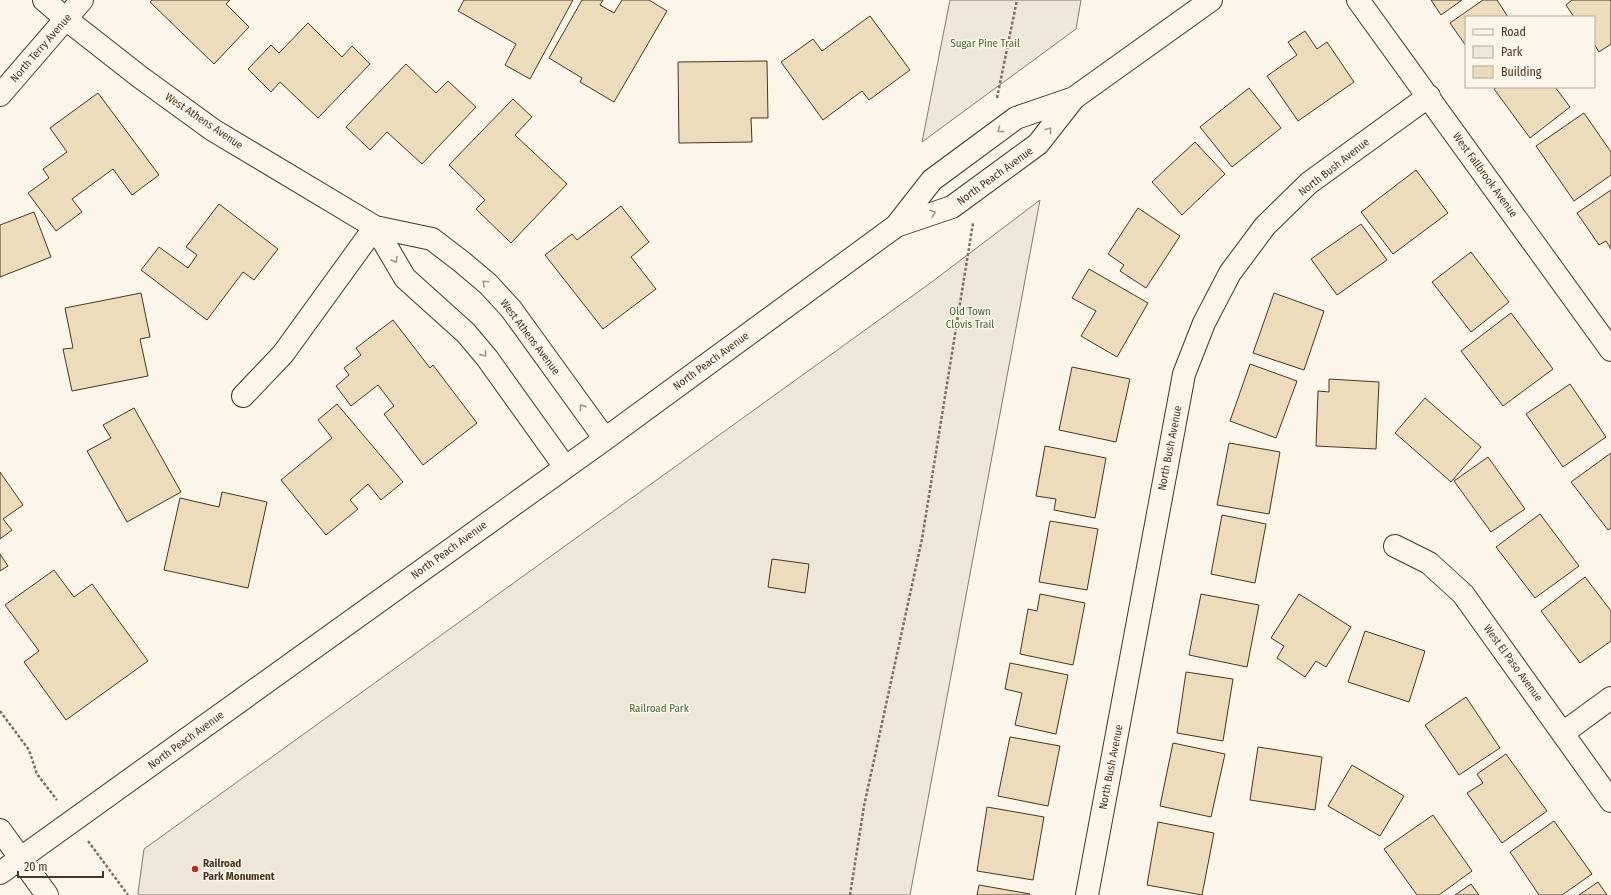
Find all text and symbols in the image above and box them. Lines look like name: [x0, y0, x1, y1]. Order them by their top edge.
street label: North Terry Avenue: [8, 11, 74, 85]
legend: [1465, 16, 1595, 88]
text: Road: [1501, 25, 1526, 39]
park label: Sugar Pine Trail: [950, 37, 1020, 50]
text: Park: [1501, 45, 1523, 59]
text: Building: [1501, 65, 1542, 79]
street label: West Athens Avenue: [163, 90, 245, 152]
one-way arrow: [997, 125, 1004, 133]
one-way arrow: [1044, 127, 1052, 134]
street label: West Fallbrook Avenue: [1450, 130, 1520, 220]
street label: North Bush Avenue: [1296, 135, 1372, 199]
street label: North Peach Avenue: [955, 144, 1035, 208]
one-way arrow: [930, 209, 937, 218]
one-way arrow: [390, 256, 397, 263]
one-way arrow: [482, 280, 490, 287]
street label: West Athens Avenue: [497, 297, 563, 377]
park label: Old Town Clovis Trail: [946, 305, 994, 331]
street label: North Peach Avenue: [671, 329, 751, 393]
one-way arrow: [479, 349, 486, 357]
one-way arrow: [579, 404, 587, 411]
street label: North Bush Avenue: [1155, 404, 1185, 492]
street label: North Peach Avenue: [409, 518, 489, 582]
street label: West El Paso Avenue: [1481, 622, 1545, 704]
park label: Railroad Park: [629, 702, 690, 715]
street label: North Peach Avenue: [146, 708, 226, 772]
street label: North Bush Avenue: [1096, 723, 1126, 811]
scale bar: [18, 853, 103, 879]
place label: Railroad Park Monument: [203, 857, 275, 883]
text: 20 m: [24, 860, 48, 874]
marker: Railroad Park Monument: [190, 864, 200, 874]

